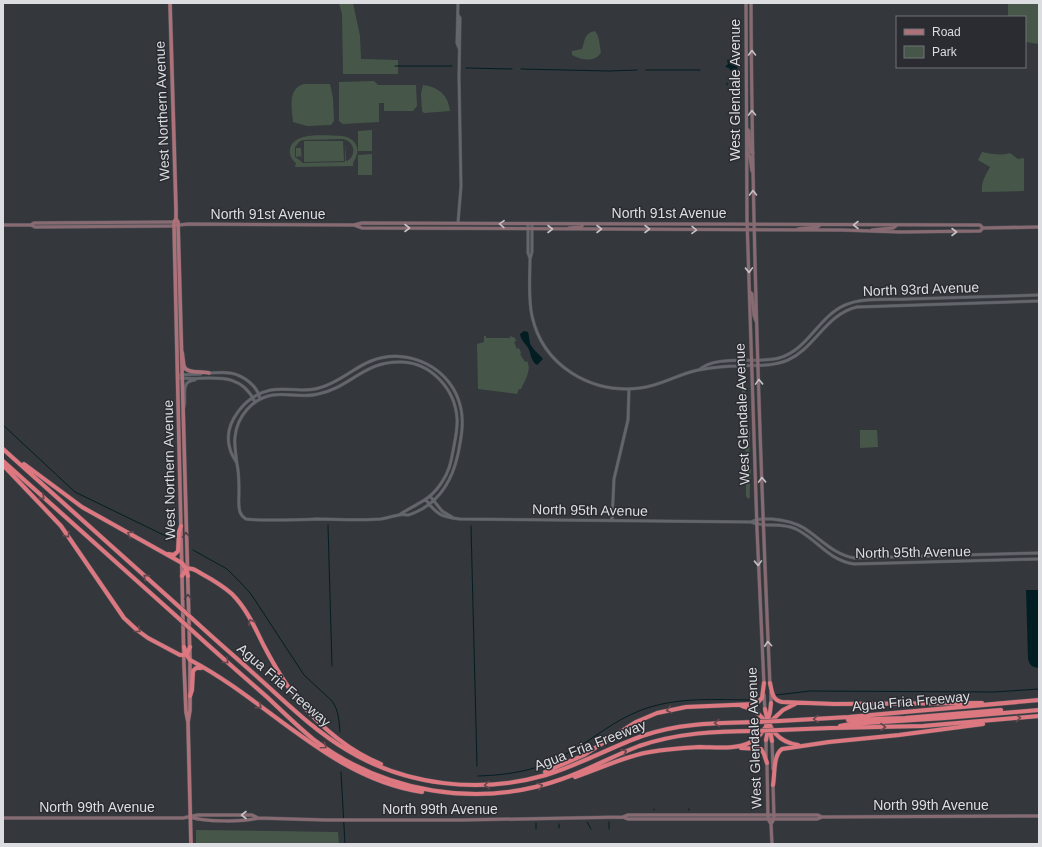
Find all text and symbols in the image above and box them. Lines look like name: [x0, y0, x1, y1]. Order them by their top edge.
legend: [896, 16, 1026, 68]
street label: West Glendale Avenue: [727, 19, 743, 161]
text: Road: [932, 25, 961, 39]
street label: West Northern Avenue: [152, 40, 172, 181]
text: Park: [932, 45, 958, 59]
one-way arrow: [748, 50, 756, 56]
one-way arrow: [748, 110, 756, 116]
one-way arrow: [749, 190, 758, 196]
street label: North 91st Avenue: [612, 205, 727, 221]
street label: North 91st Avenue: [211, 206, 326, 222]
one-way arrow: [499, 220, 505, 228]
one-way arrow: [853, 221, 859, 229]
one-way arrow: [404, 224, 410, 232]
one-way arrow: [547, 225, 553, 233]
one-way arrow: [596, 225, 602, 233]
one-way arrow: [644, 225, 650, 234]
one-way arrow: [691, 226, 697, 234]
one-way arrow: [951, 228, 957, 236]
one-way arrow: [745, 267, 753, 273]
street label: North 93rd Avenue: [863, 279, 980, 299]
street label: West Glendale Avenue: [732, 343, 752, 485]
one-way arrow: [754, 379, 763, 385]
street label: West Northern Avenue: [160, 399, 178, 540]
one-way arrow: [758, 477, 766, 483]
one-way arrow: [38, 492, 45, 499]
street label: North 95th Avenue: [532, 501, 648, 519]
one-way arrow: [62, 531, 70, 538]
one-way arrow: [127, 531, 134, 539]
one-way arrow: [182, 532, 190, 538]
street label: North 95th Avenue: [855, 543, 971, 561]
one-way arrow: [754, 560, 762, 566]
one-way arrow: [143, 575, 151, 582]
one-way arrow: [184, 594, 192, 600]
one-way arrow: [249, 619, 256, 626]
one-way arrow: [134, 626, 141, 633]
street label: Agua Fria Freeway: [234, 640, 334, 730]
one-way arrow: [763, 641, 772, 647]
one-way arrow: [221, 656, 229, 663]
street label: West Glendale Avenue: [744, 667, 764, 809]
street label: Agua Fria Freeway: [851, 688, 971, 714]
one-way arrow: [255, 701, 262, 708]
one-way arrow: [666, 705, 672, 714]
one-way arrow: [1015, 714, 1021, 723]
one-way arrow: [813, 715, 819, 724]
street label: Agua Fria Freeway: [532, 716, 648, 774]
one-way arrow: [714, 719, 720, 727]
one-way arrow: [880, 723, 886, 731]
one-way arrow: [320, 741, 327, 749]
one-way arrow: [620, 749, 627, 757]
one-way arrow: [484, 780, 490, 789]
one-way arrow: [537, 782, 543, 790]
street label: North 99th Avenue: [873, 797, 989, 813]
street label: North 99th Avenue: [39, 799, 155, 815]
street label: North 99th Avenue: [382, 801, 498, 817]
one-way arrow: [241, 811, 247, 819]

